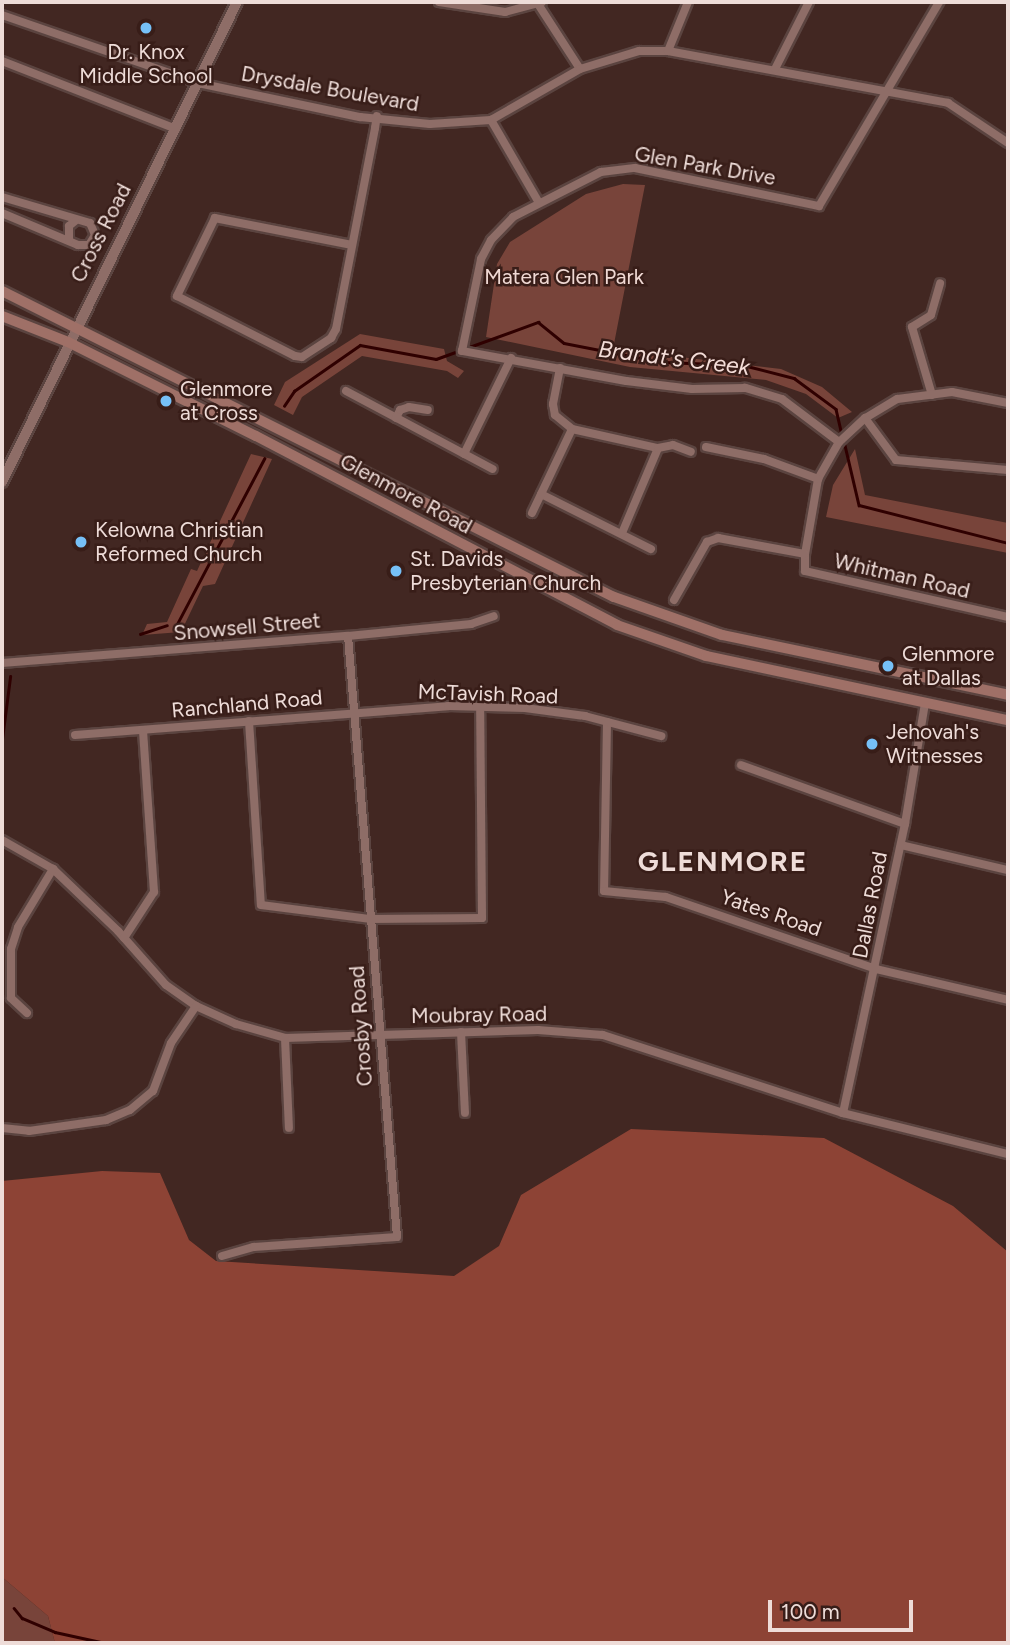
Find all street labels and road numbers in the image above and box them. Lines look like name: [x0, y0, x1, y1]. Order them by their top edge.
street label: Drysdale Boulevard: [239, 61, 421, 117]
street label: Glen Park Drive: [633, 141, 777, 191]
street label: Cross Road: [65, 179, 137, 287]
street label: Glenmore Road: [336, 449, 476, 539]
street label: Whitman Road: [832, 548, 972, 604]
street label: Snowsell Street: [172, 608, 322, 646]
street label: McTavish Road: [417, 679, 559, 709]
street label: Ranchland Road: [170, 685, 324, 723]
street label: Dallas Road: [847, 849, 893, 961]
street label: Yates Road: [717, 884, 825, 942]
street label: Crosby Road: [344, 965, 378, 1087]
street label: Moubray Road: [411, 1001, 547, 1029]

